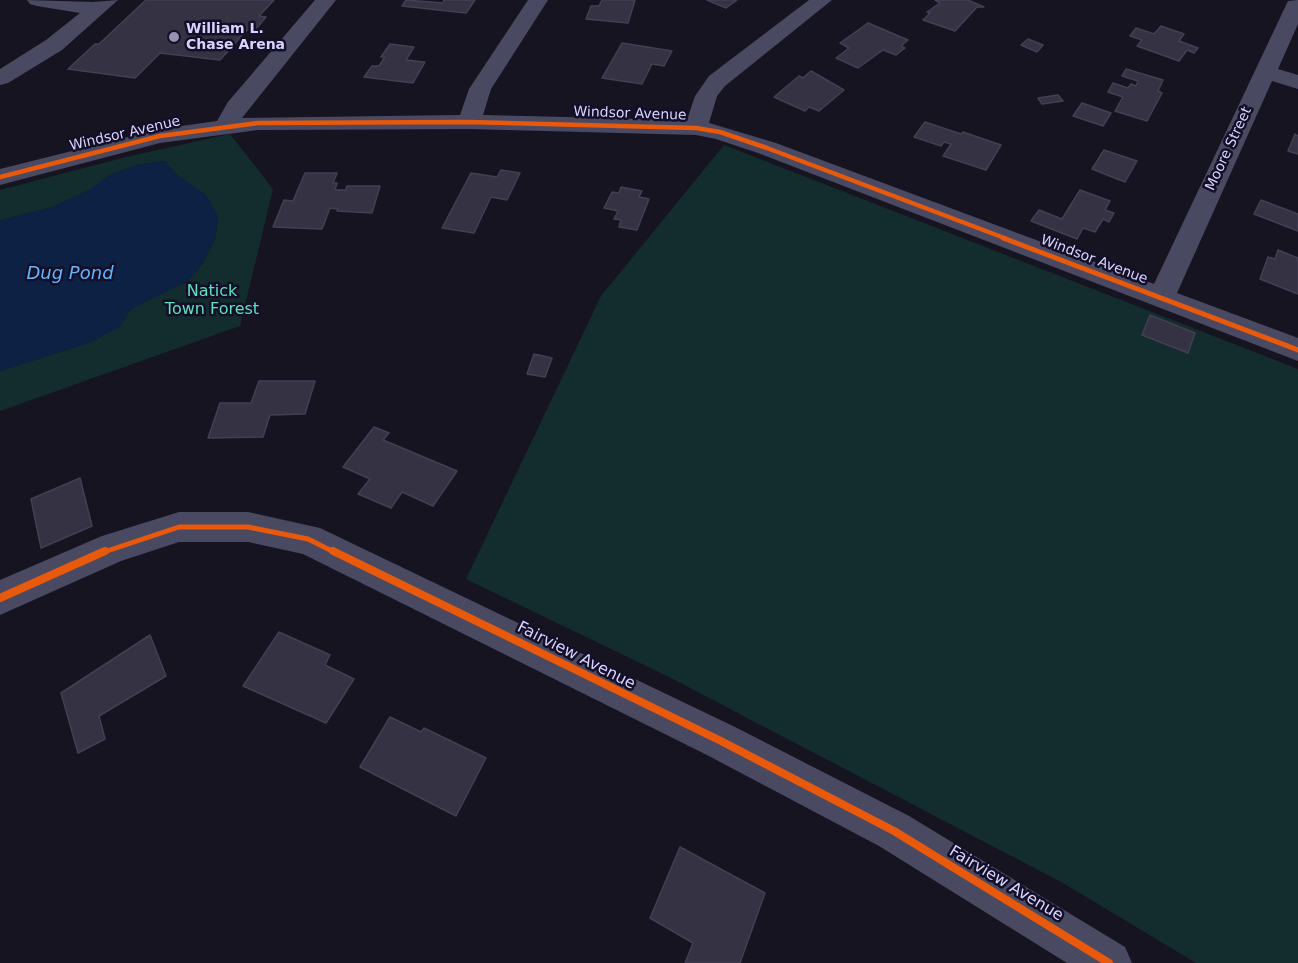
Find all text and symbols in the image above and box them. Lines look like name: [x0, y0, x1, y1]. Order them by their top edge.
place label: William L. Chase Arena: [186, 21, 285, 54]
marker: William L. Chase Arena: [167, 30, 181, 44]
street label: Windsor Avenue: [573, 104, 687, 124]
street label: Moore Street: [1202, 105, 1256, 193]
street label: Windsor Avenue: [68, 113, 182, 155]
street label: Windsor Avenue: [1038, 232, 1150, 288]
water label: Dug Pond: [26, 263, 114, 285]
park label: Natick Town Forest: [165, 282, 259, 320]
street label: Fairview Avenue: [514, 618, 638, 694]
street label: Fairview Avenue: [945, 842, 1067, 926]

